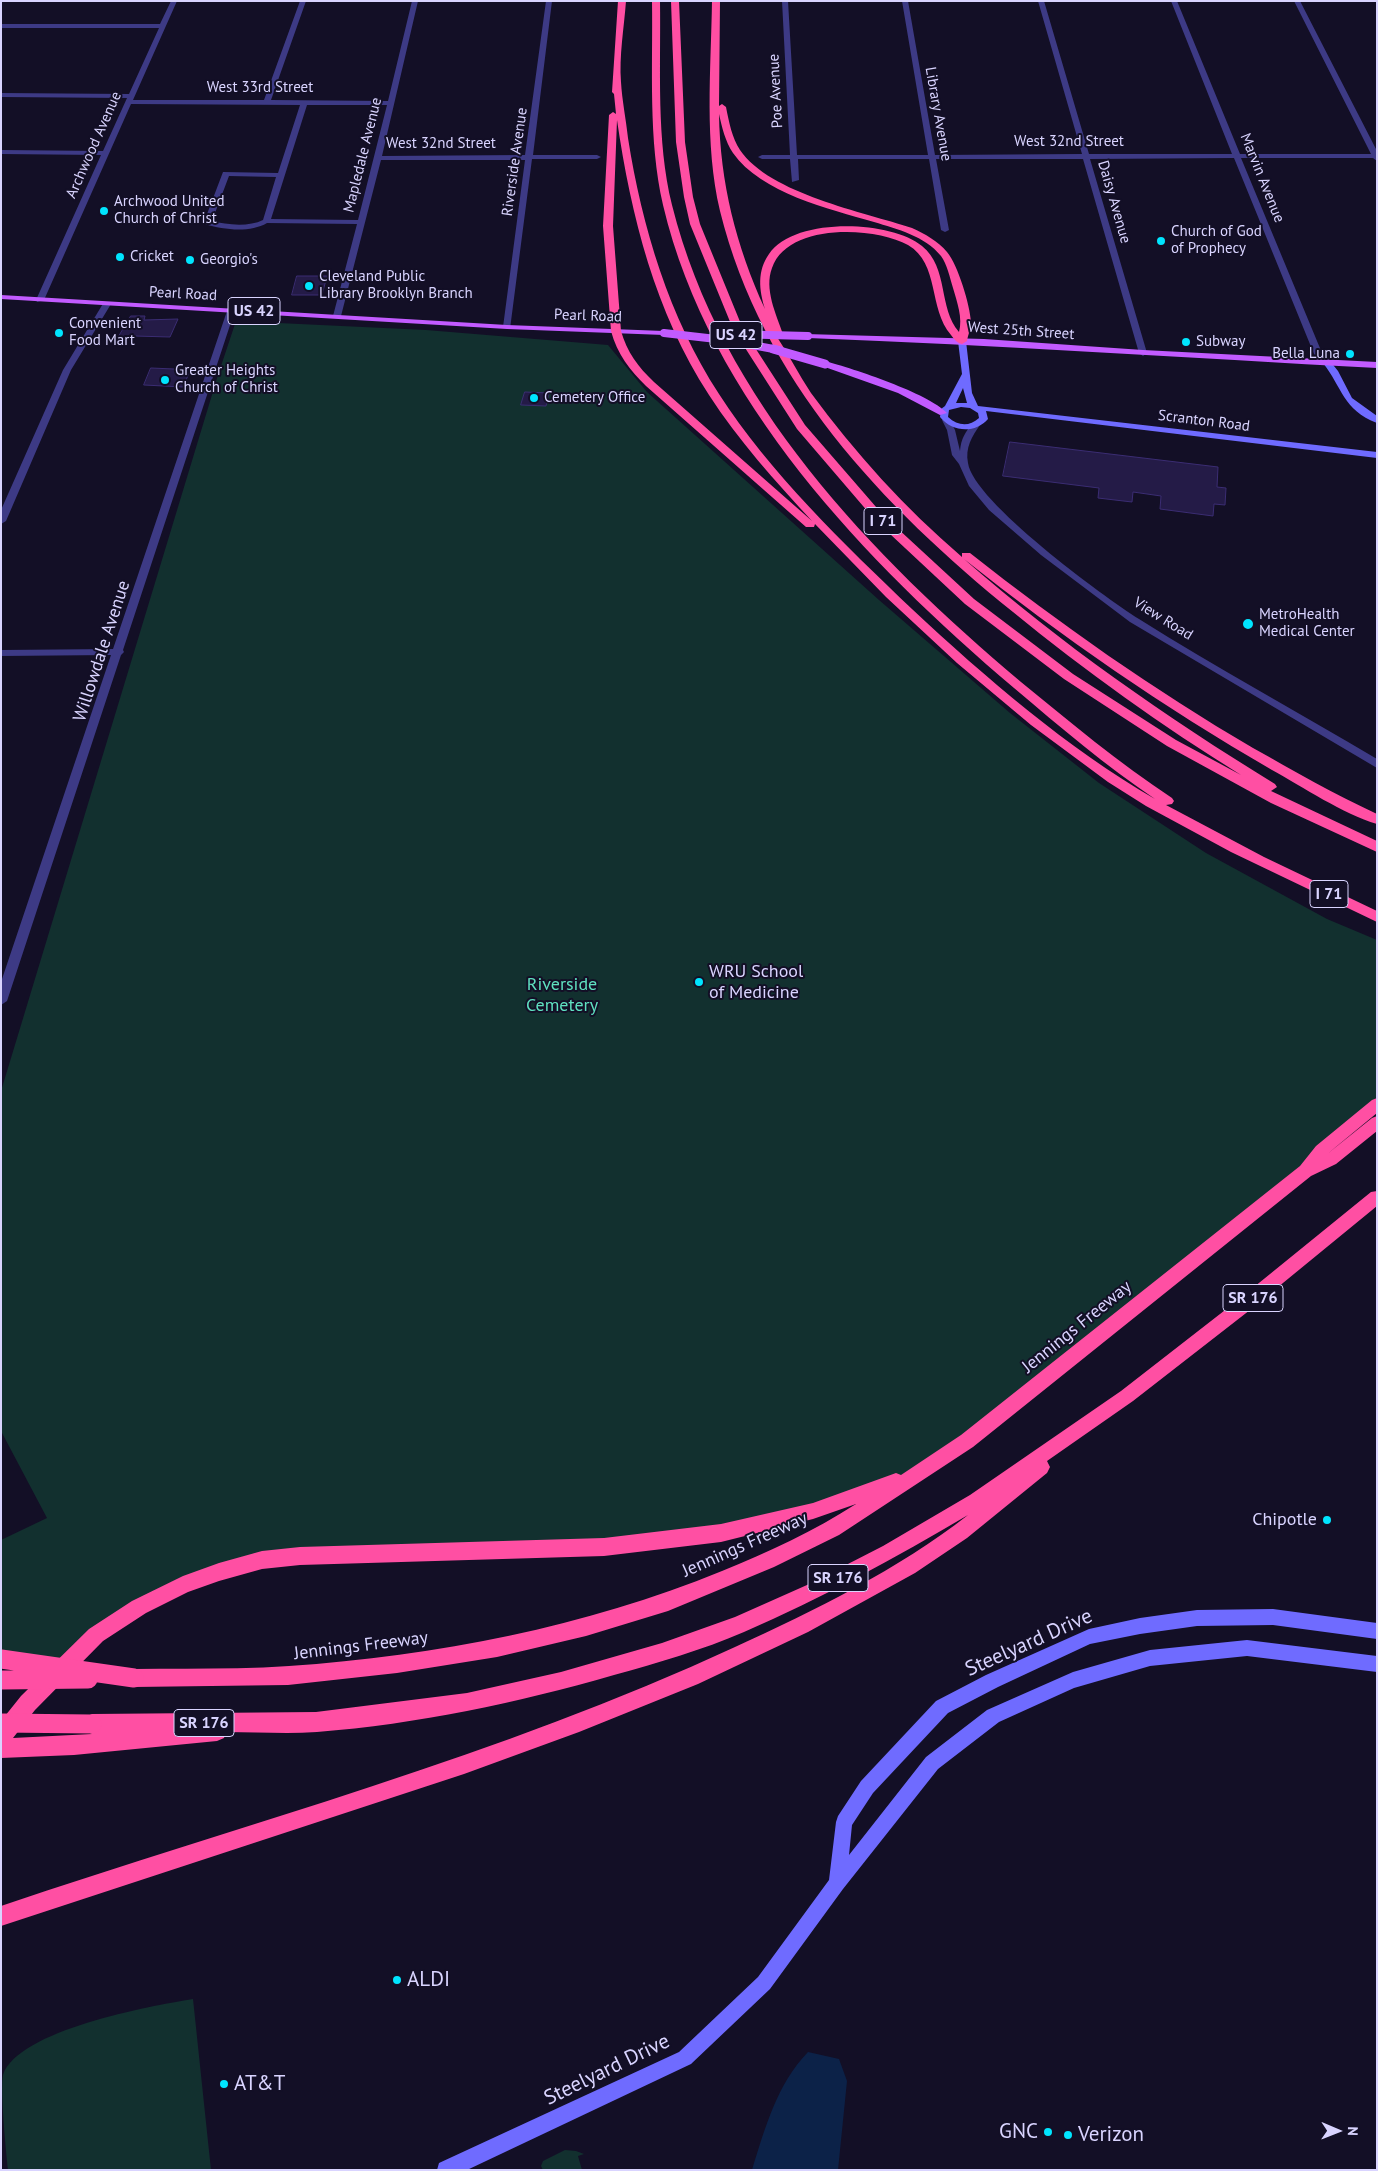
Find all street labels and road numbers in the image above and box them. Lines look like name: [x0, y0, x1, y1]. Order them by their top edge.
street label: Poe Avenue: [765, 53, 787, 129]
street label: Library Avenue: [921, 65, 955, 163]
street label: West 33rd Street: [207, 79, 313, 97]
street label: Archwood Avenue: [62, 89, 126, 201]
street label: Mapledale Avenue: [340, 96, 386, 214]
street label: Riverside Avenue: [498, 106, 532, 218]
street label: Marvin Avenue: [1236, 131, 1288, 225]
street label: West 32nd Street: [1014, 133, 1124, 151]
street label: West 32nd Street: [386, 135, 496, 153]
street label: Daisy Avenue: [1094, 158, 1134, 246]
street label: Pearl Road: [149, 283, 217, 305]
road number: US 42: [228, 298, 280, 324]
street label: Pearl Road: [554, 306, 622, 326]
street label: West 25th Street: [967, 318, 1075, 344]
road number: US 42: [710, 322, 762, 348]
street label: Scranton Road: [1157, 406, 1251, 436]
road number: I 71: [864, 508, 902, 534]
street label: Willowdale Avenue: [69, 578, 135, 724]
street label: View Road: [1130, 594, 1196, 644]
road number: I 71: [1310, 881, 1348, 908]
street label: Jennings Freeway: [1018, 1276, 1136, 1378]
road number: SR 176: [1223, 1285, 1283, 1312]
street label: Jennings Freeway: [679, 1508, 811, 1582]
road number: SR 176: [808, 1565, 868, 1592]
street label: Steelyard Drive: [961, 1604, 1097, 1682]
street label: Jennings Freeway: [293, 1627, 429, 1665]
road number: SR 176: [174, 1710, 234, 1736]
street label: Steelyard Drive: [540, 2029, 674, 2111]

